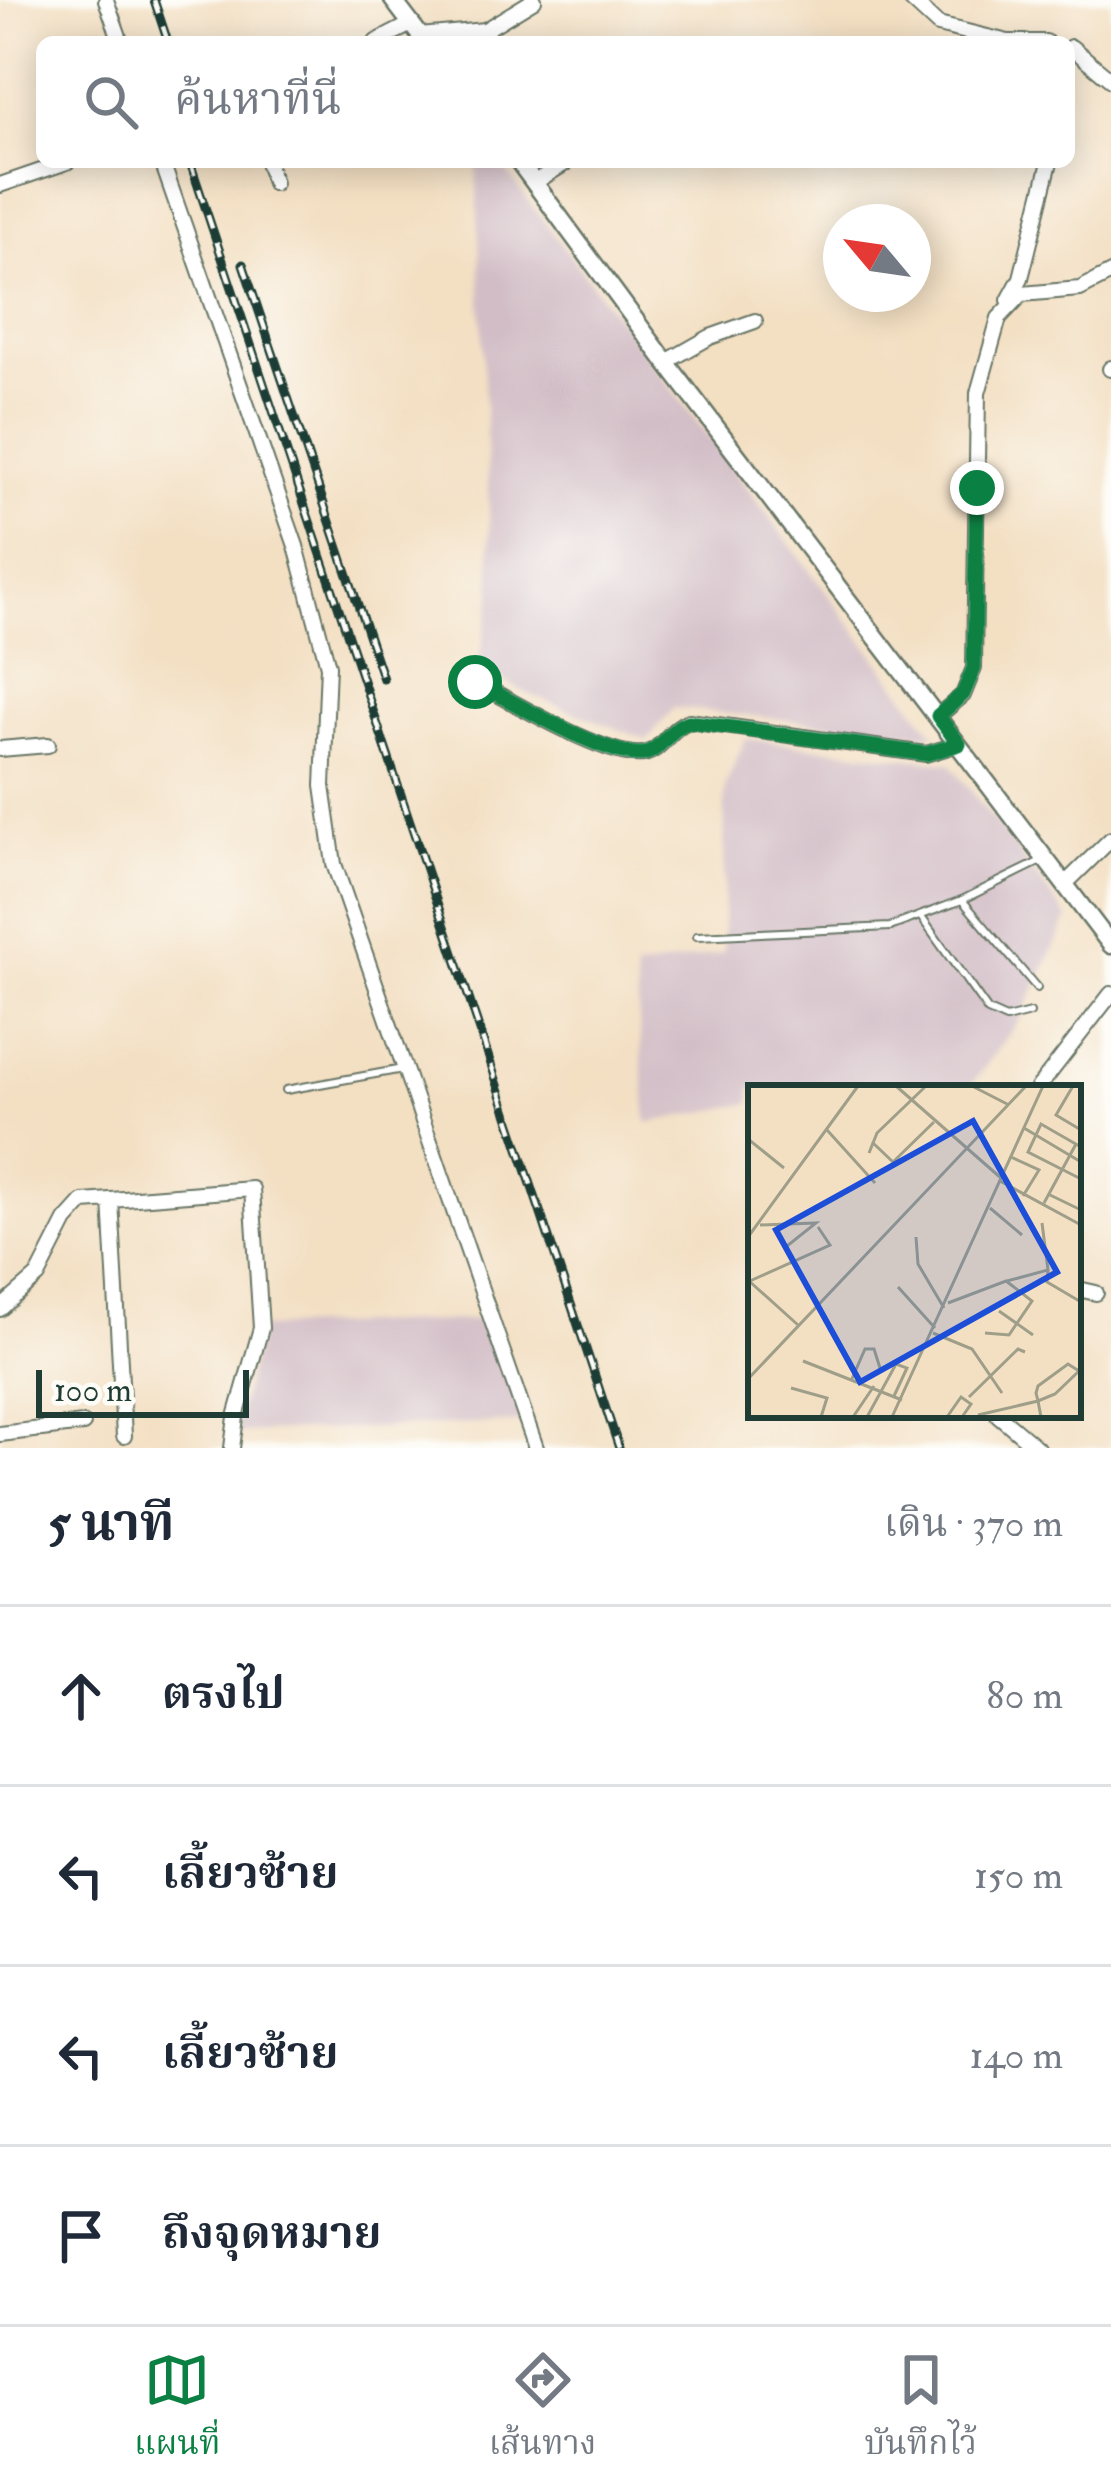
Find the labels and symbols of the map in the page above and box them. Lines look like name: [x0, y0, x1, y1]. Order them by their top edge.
north arrow: [823, 204, 931, 312]
route end: [950, 461, 1004, 515]
route start: [448, 655, 502, 709]
inset map: [748, 1085, 1081, 1418]
scale bar: [36, 1364, 249, 1417]

